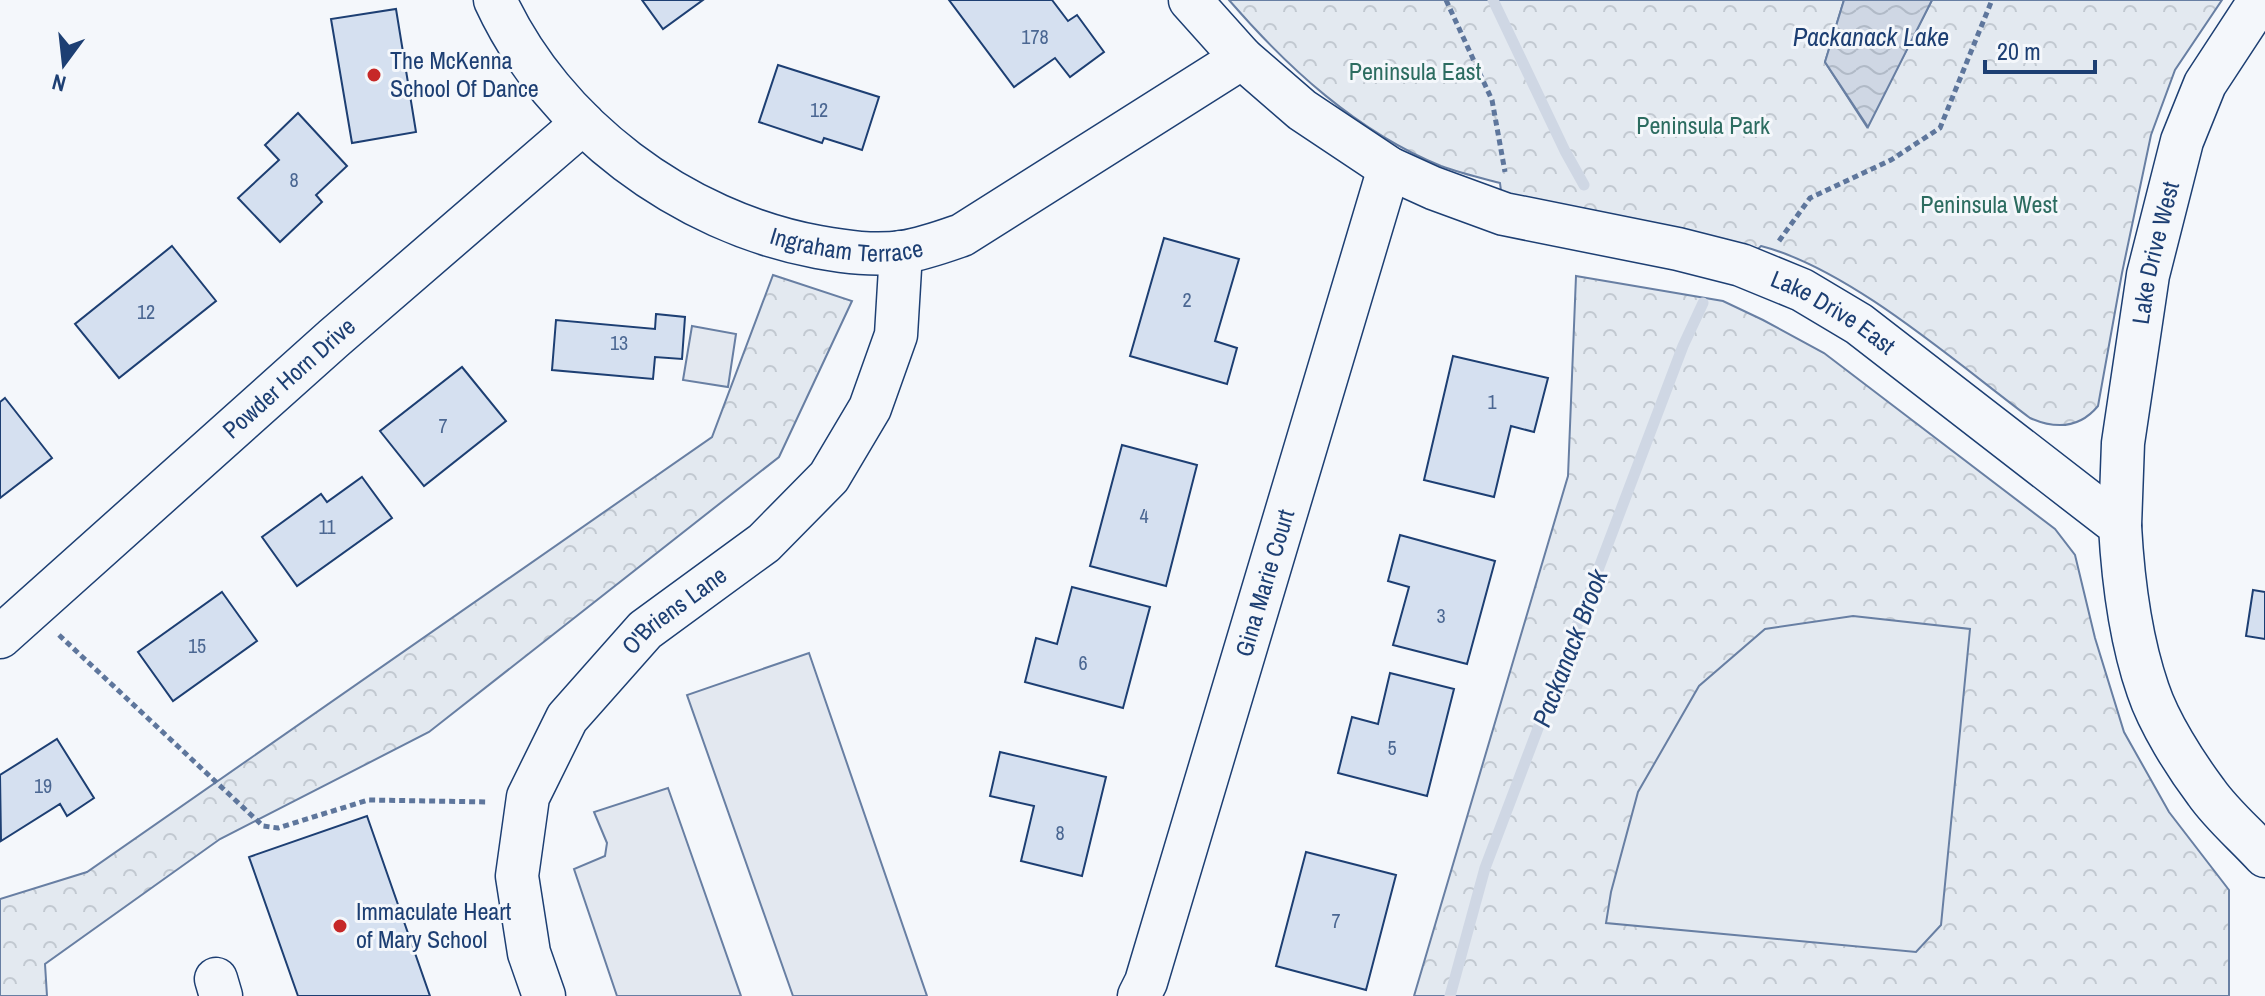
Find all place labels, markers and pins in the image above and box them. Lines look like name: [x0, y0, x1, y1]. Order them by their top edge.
place label: The McKenna School Of Dance: [390, 44, 539, 104]
marker: The McKenna School Of Dance: [365, 66, 383, 84]
place label: Immaculate Heart of Mary School: [356, 895, 512, 955]
marker: Immaculate Heart of Mary School: [331, 917, 349, 935]

